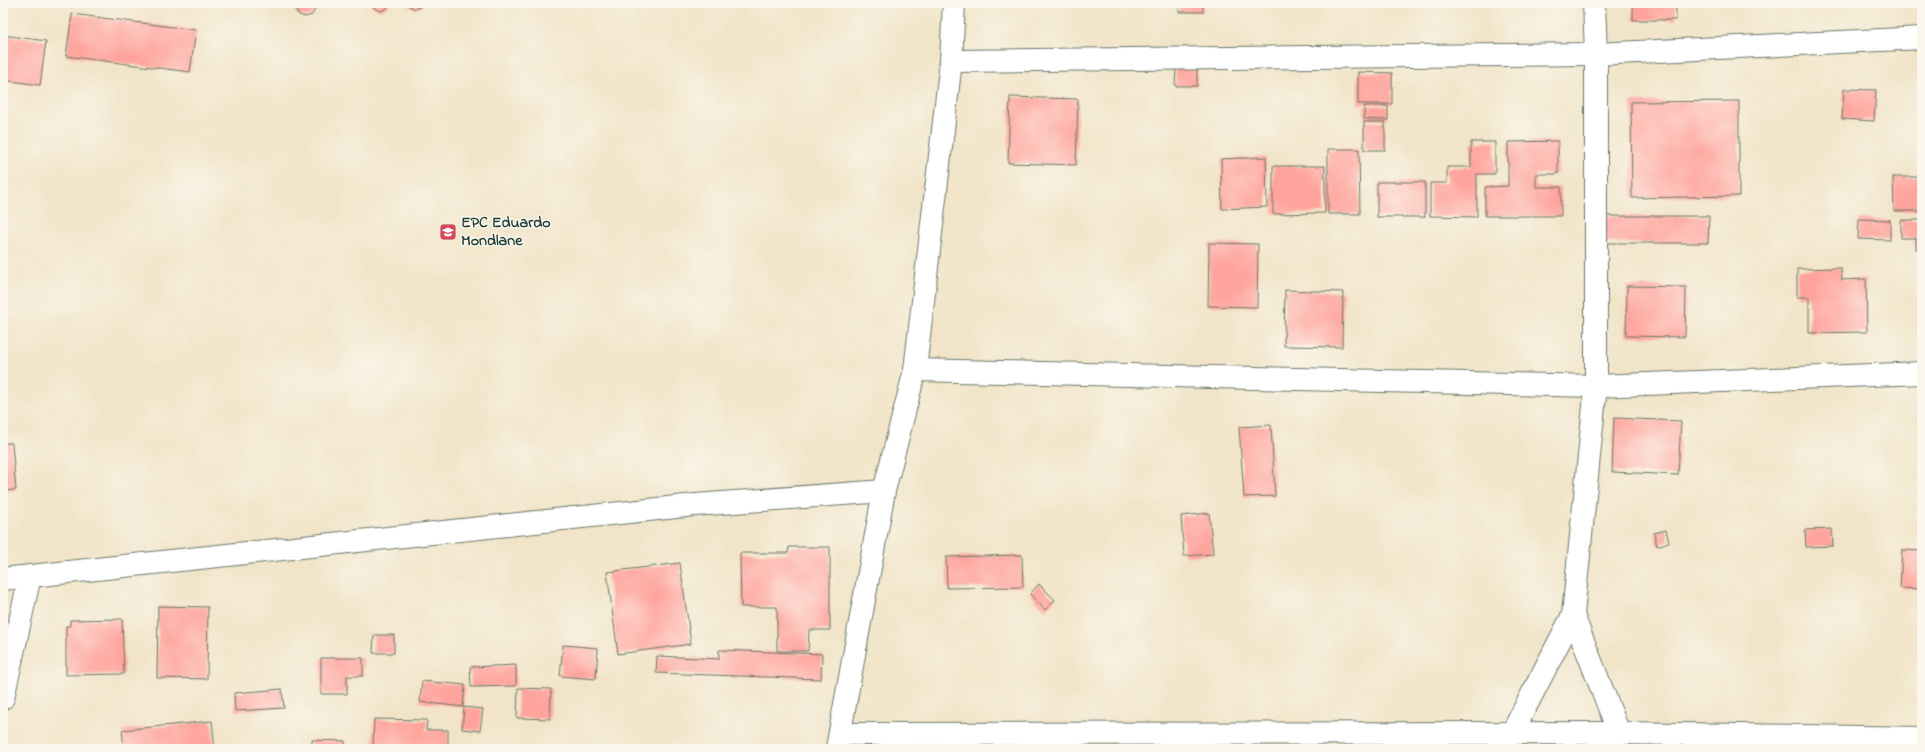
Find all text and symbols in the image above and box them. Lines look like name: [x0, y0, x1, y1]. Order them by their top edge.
place label: EPC Eduardo Mondlane: [461, 211, 551, 253]
school or university icon: EPC Eduardo Mondlane: [438, 222, 458, 242]

